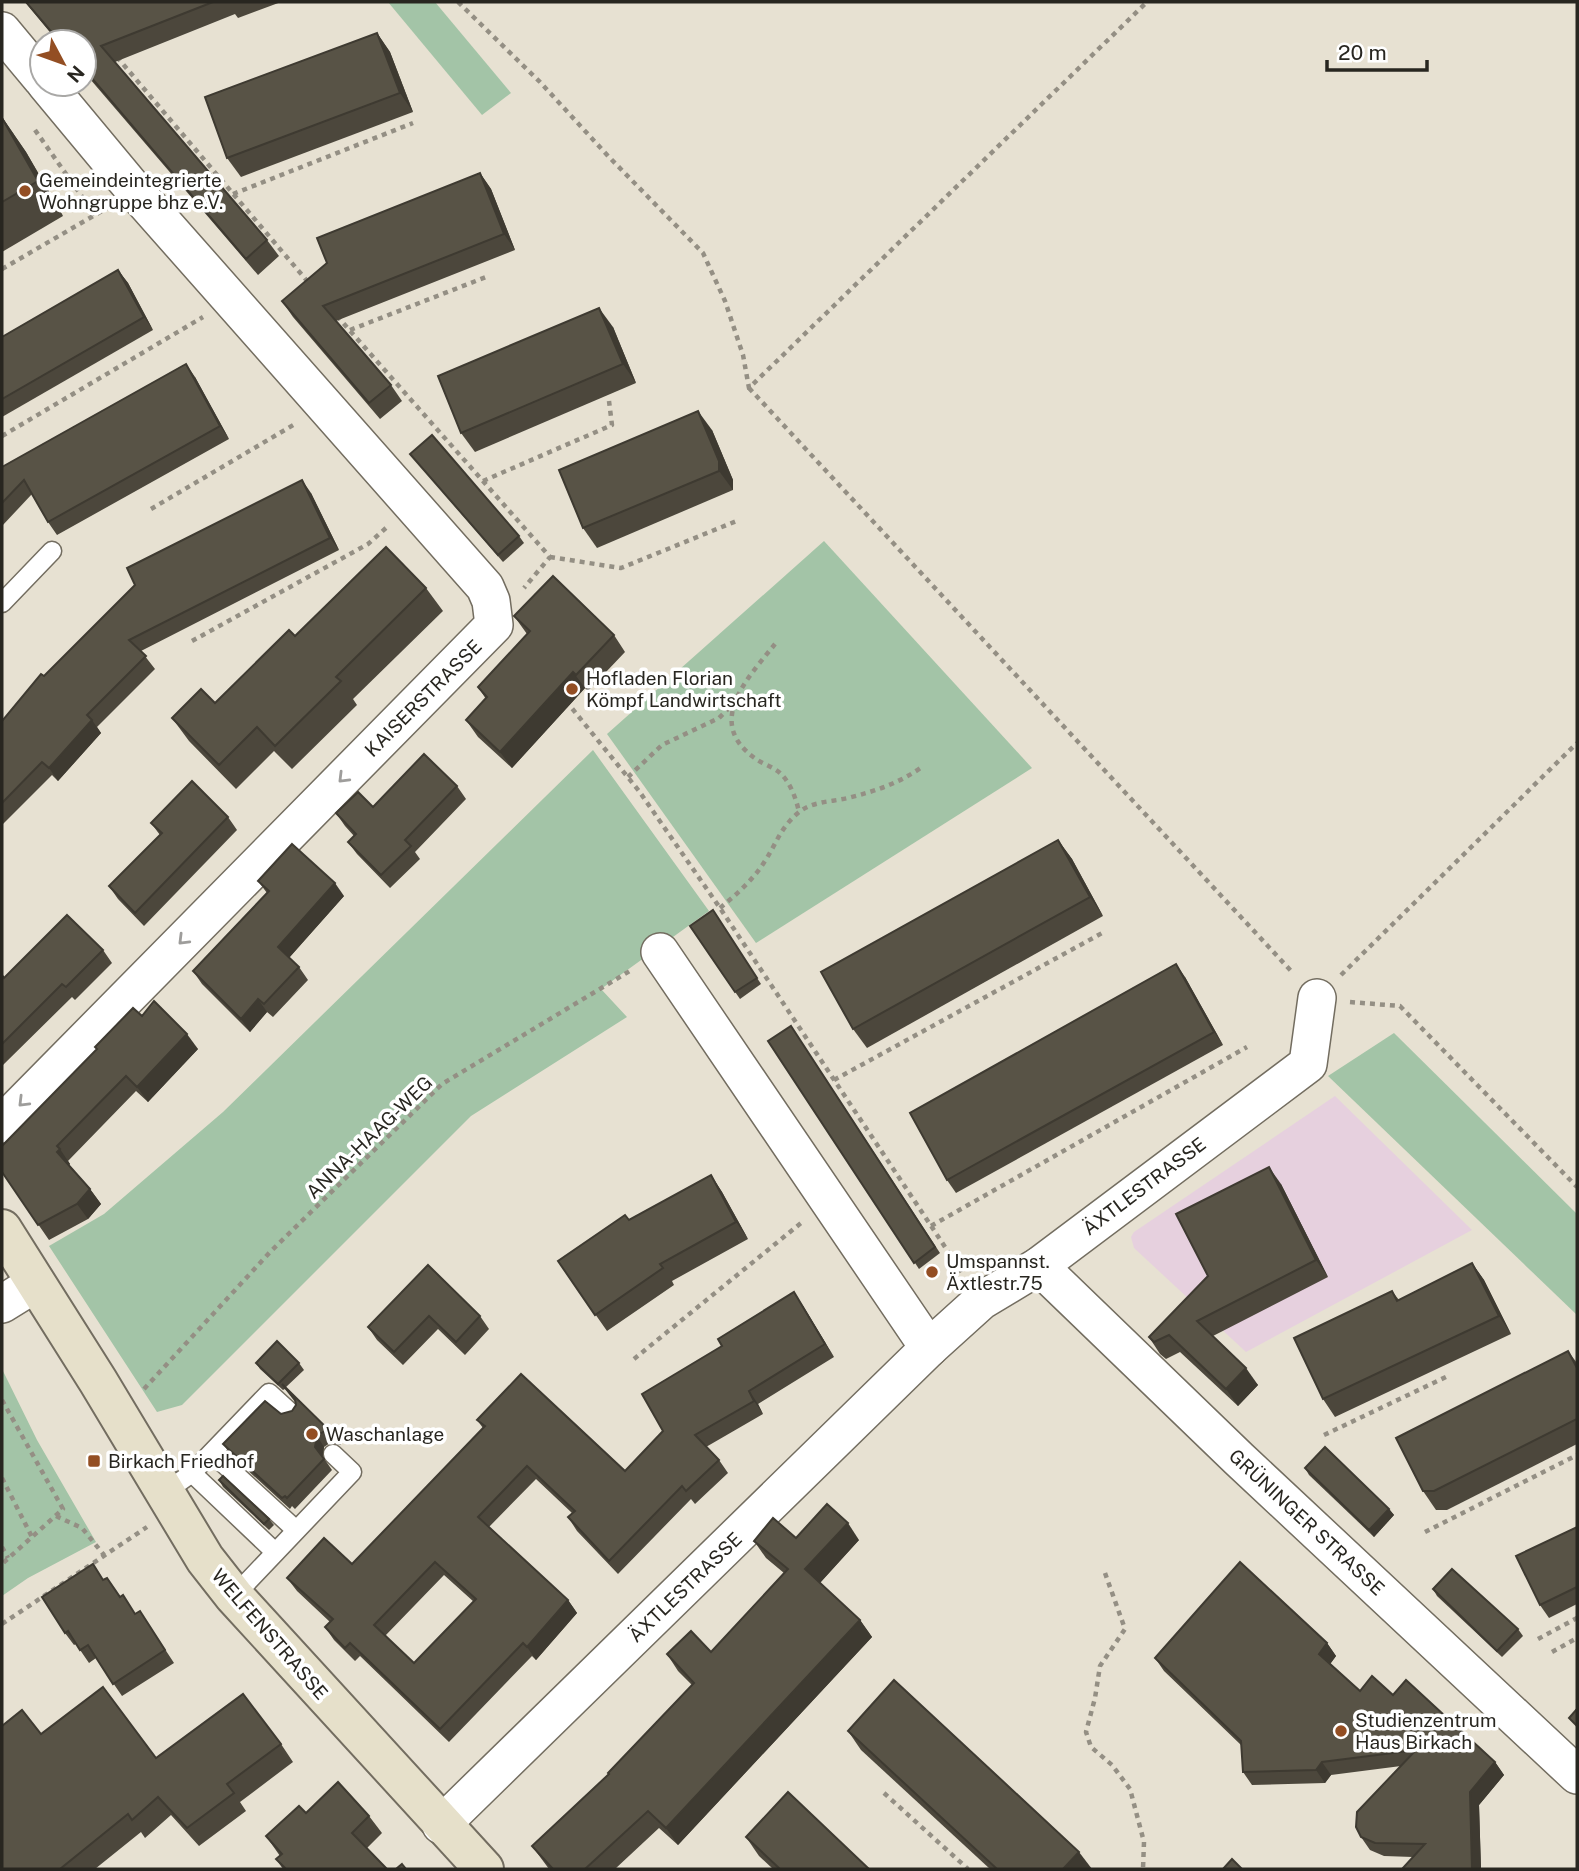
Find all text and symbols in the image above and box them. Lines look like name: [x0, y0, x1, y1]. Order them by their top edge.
north arrow: [28, 28, 98, 98]
scale bar: [1327, 28, 1427, 72]
text: 20 m: [1338, 40, 1387, 65]
text: N: [63, 61, 89, 87]
place label: Gemeindeintegrierte Wohngruppe bhz e.V.: [39, 169, 223, 213]
marker: Gemeindeintegrierte Wohngruppe bhz e.V.: [17, 183, 33, 199]
street label: KAISERSTRASSE: [360, 635, 486, 761]
place label: Hofladen Florian Kömpf Landwirtschaft: [586, 667, 782, 711]
marker: Hofladen Florian Kömpf Landwirtschaft: [564, 681, 580, 697]
one-way arrow: [338, 770, 351, 783]
one-way arrow: [179, 932, 191, 944]
street label: ANNA-HAAG-WEG: [301, 1071, 437, 1203]
one-way arrow: [19, 1094, 31, 1106]
street label: ÄXTLESTRASSE: [1078, 1133, 1210, 1239]
place label: Umspannst. Äxtlestr.75: [946, 1250, 1050, 1294]
marker: Umspannst. Äxtlestr.75: [924, 1264, 940, 1280]
place label: Waschanlage: [326, 1423, 444, 1445]
marker: Waschanlage: [304, 1426, 320, 1442]
street label: GRÜNINGER STRASSE: [1225, 1444, 1389, 1600]
place label: Birkach Friedhof: [108, 1450, 254, 1472]
marker: Birkach Friedhof: [86, 1453, 102, 1469]
street label: ÄXTLESTRASSE: [624, 1528, 746, 1646]
street label: WELFENSTRASSE: [207, 1564, 333, 1704]
place label: Studienzentrum Haus Birkach: [1355, 1709, 1496, 1753]
marker: Studienzentrum Haus Birkach: [1333, 1723, 1349, 1739]

